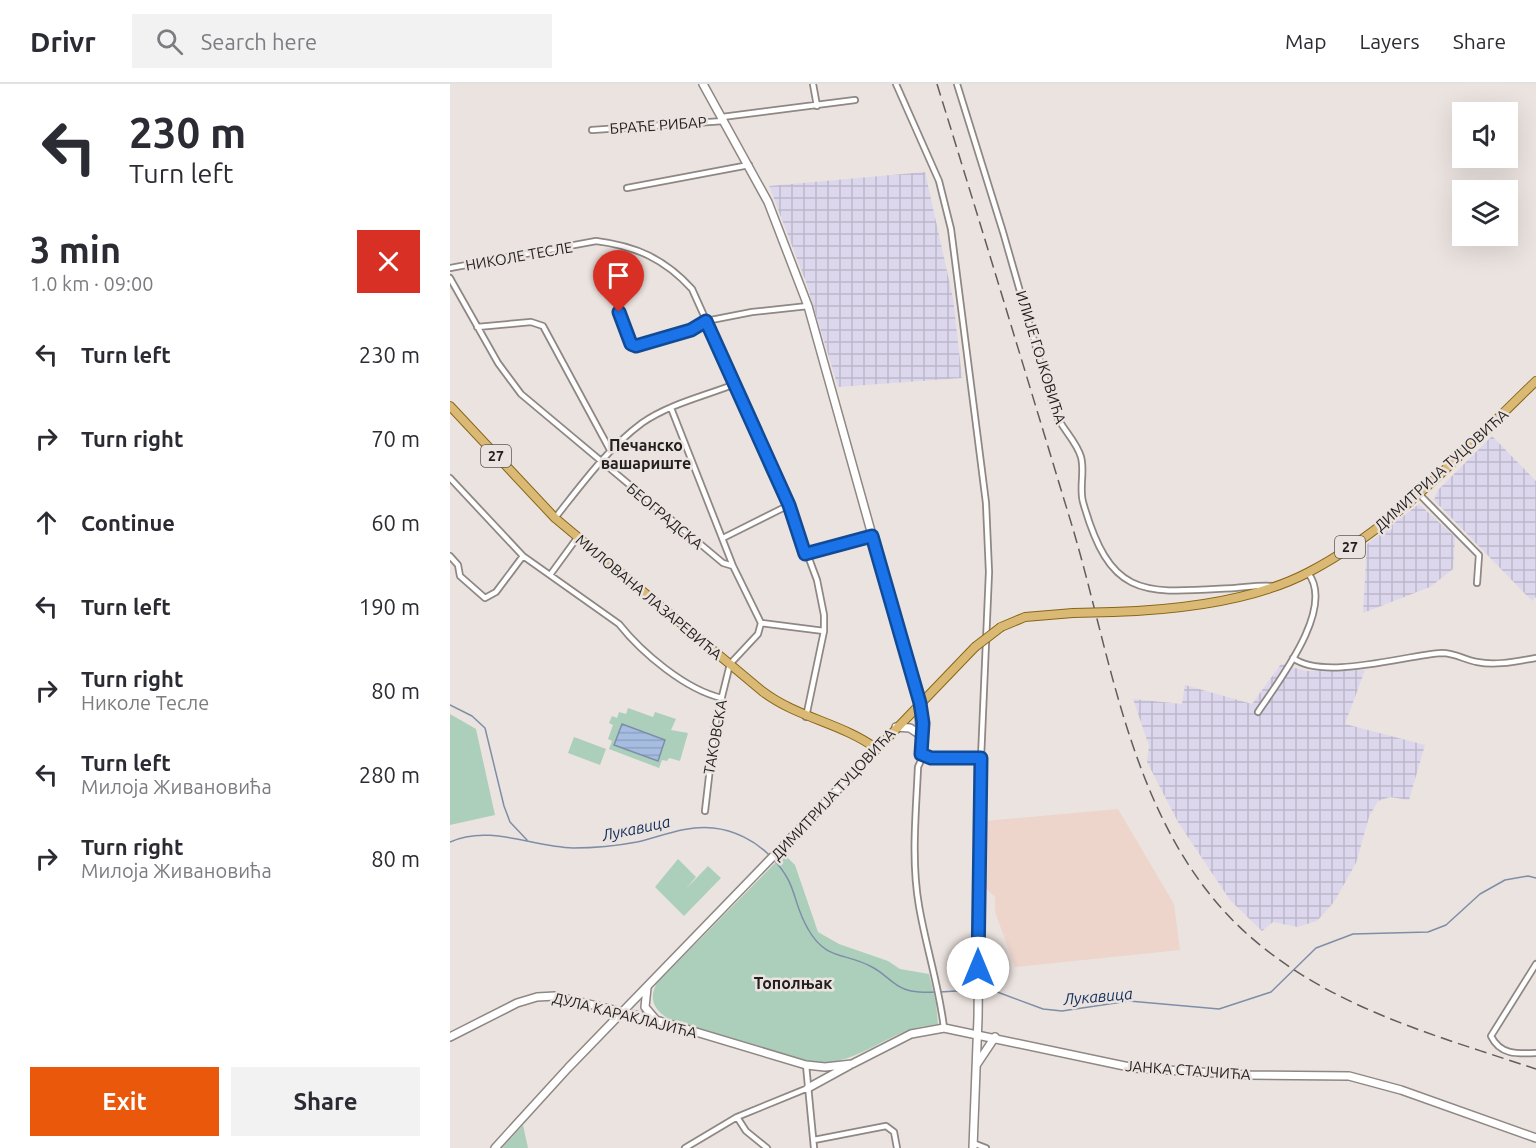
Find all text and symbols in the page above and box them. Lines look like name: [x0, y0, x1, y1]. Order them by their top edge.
search box: [132, 14, 552, 68]
icon: search: [153, 25, 186, 58]
text: Drivr: [30, 26, 96, 57]
text: Search here: [201, 29, 317, 54]
text: Map: [1285, 29, 1326, 53]
text: Layers: [1359, 29, 1420, 53]
text: Share: [1453, 29, 1506, 53]
map controls: [1452, 102, 1518, 246]
button: sound: [1452, 102, 1518, 168]
icon: left: [30, 108, 108, 186]
text: 230 m: [129, 109, 246, 156]
street label: БРАЋЕ РИБАР: [609, 113, 707, 137]
text: Turn left: [129, 158, 233, 188]
button: layers: [1452, 180, 1518, 246]
text: 3 min: [30, 229, 121, 270]
button: close: [357, 230, 420, 293]
street label: НИКОЛЕ ТЕСЛЕ: [464, 238, 574, 274]
pin: [593, 250, 644, 312]
icon: arrive: [602, 259, 635, 292]
text: 1.0 km · 09:00: [30, 272, 154, 295]
street label: ИЛИЈЕ ГОЈКОВИЋА: [1013, 288, 1069, 426]
icon: left: [30, 338, 63, 371]
text: Turn left: [81, 342, 171, 367]
text: 230 m: [359, 342, 420, 367]
street label: ДИМИТРИЈА ТУЦОВИЋА: [1371, 405, 1511, 534]
icon: right: [30, 422, 63, 455]
text: Turn right: [81, 426, 183, 451]
text: 70 m: [371, 426, 420, 451]
district label: Печанско вашариште: [601, 436, 691, 472]
road number: 27: [481, 445, 511, 467]
street label: БЕОГРАДСКА: [624, 479, 707, 553]
icon: ahead: [30, 506, 63, 539]
text: Continue: [81, 510, 175, 535]
text: 60 m: [371, 510, 420, 535]
street label: МИЛОВАНА ЛАЗАРЕВИЋА: [572, 531, 726, 663]
road number: 27: [1335, 536, 1365, 558]
icon: left: [30, 590, 63, 623]
text: Turn left: [81, 594, 171, 619]
text: 190 m: [359, 594, 420, 619]
text: Turn right: [81, 666, 183, 691]
icon: right: [30, 674, 63, 707]
text: 80 m: [371, 678, 420, 703]
text: Николе Тесле: [81, 691, 209, 714]
street label: ТАКОВСКА: [700, 698, 730, 776]
street label: ДИМИТРИЈА ТУЦОВИЋА: [768, 725, 899, 863]
text: Turn left: [81, 750, 171, 775]
icon: left: [30, 758, 63, 791]
text: 280 m: [359, 762, 420, 787]
text: Милоја Живановића: [81, 775, 272, 798]
water label: Лукавица: [599, 812, 672, 844]
text: Turn right: [81, 834, 183, 859]
icon: right: [30, 842, 63, 875]
text: 80 m: [371, 846, 420, 871]
text: Милоја Живановића: [81, 859, 272, 882]
position arrow: [946, 936, 1010, 1000]
district label: Тополњак: [754, 974, 832, 992]
water label: Лукавица: [1062, 984, 1134, 1008]
street label: ДУЛА КАРАКЛАЈИЋА: [551, 989, 699, 1041]
street label: ЈАНКА СТАЈЧИЋА: [1125, 1057, 1251, 1083]
button: Exit: [30, 1067, 219, 1136]
button: Share: [231, 1067, 420, 1136]

